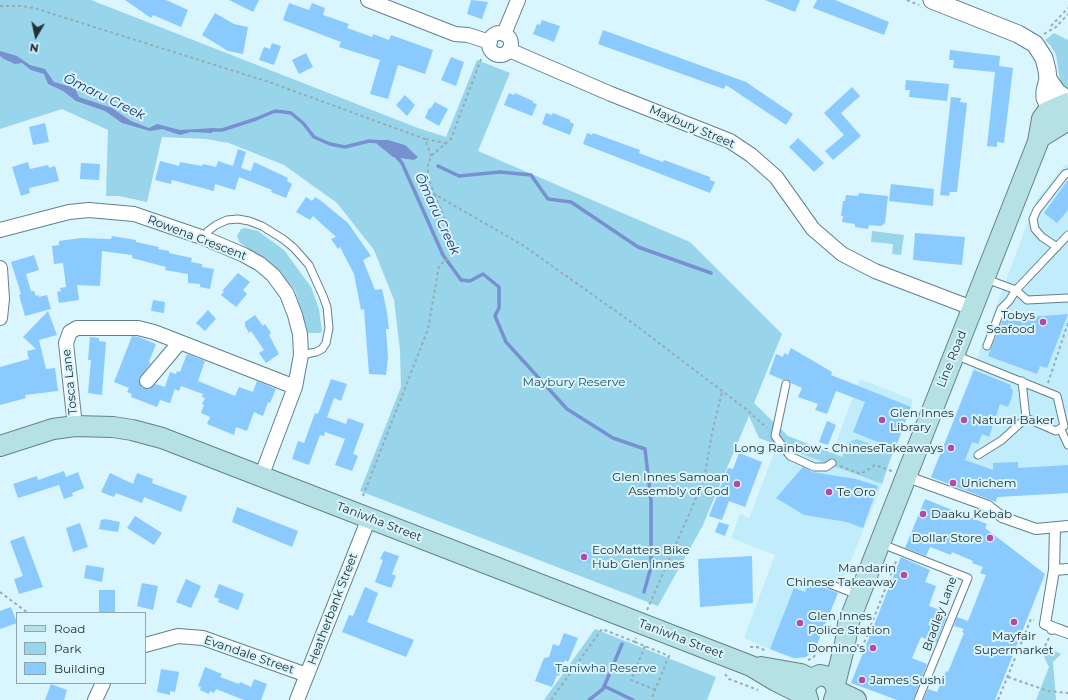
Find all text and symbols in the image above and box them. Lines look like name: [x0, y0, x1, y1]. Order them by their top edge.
north arrow: [16, 16, 56, 56]
text: N: [29, 40, 40, 55]
water label: Ōmaru Creek: [61, 71, 147, 123]
street label: Maybury Street: [647, 102, 737, 152]
water label: Ōmaru Creek: [411, 171, 463, 257]
street label: Rowena Crescent: [145, 212, 249, 264]
place label: Tobys Seafood: [986, 308, 1035, 336]
marker: Tobys Seafood: [1038, 317, 1048, 327]
street label: Line Road: [934, 328, 970, 390]
street label: Tosca Lane: [59, 348, 81, 416]
park label: Maybury Reserve: [523, 375, 625, 389]
place label: Glen Innes Library: [890, 406, 954, 434]
place label: Natural Baker: [972, 413, 1055, 427]
marker: Glen Innes Library: [877, 415, 887, 425]
marker: Natural Baker: [959, 415, 969, 425]
place label: Long Rainbow - ChineseTakeaways: [734, 441, 943, 455]
marker: Long Rainbow - ChineseTakeaways: [946, 443, 956, 453]
place label: Glen Innes Samoan Assembly of God: [612, 470, 729, 498]
place label: Unichem: [961, 476, 1017, 490]
marker: Unichem: [948, 478, 958, 488]
marker: Glen Innes Samoan Assembly of God: [732, 479, 742, 489]
place label: Te Oro: [837, 485, 876, 499]
marker: Te Oro: [824, 487, 834, 497]
street label: Taniwha Street: [334, 499, 424, 545]
place label: Daaku Kebab: [931, 507, 1012, 521]
marker: Daaku Kebab: [918, 509, 928, 519]
place label: Dollar Store: [912, 531, 982, 545]
marker: Dollar Store: [985, 533, 995, 543]
place label: EcoMatters Bike Hub Glen innes: [592, 543, 689, 571]
street label: Heatherbank Street: [305, 551, 361, 667]
marker: EcoMatters Bike Hub Glen innes: [579, 552, 589, 562]
place label: Mandarin Chinese Takeaway: [786, 561, 896, 589]
marker: Mandarin Chinese Takeaway: [899, 570, 909, 580]
street label: Bradley Lane: [920, 575, 960, 653]
place label: Glen Innes Police Station: [808, 609, 890, 637]
legend: [16, 612, 146, 684]
street label: Taniwha Street: [636, 616, 726, 662]
marker: Mayfair Supermarket: [1009, 617, 1019, 627]
marker: Glen Innes Police Station: [795, 618, 805, 628]
text: Road: [54, 621, 85, 636]
place label: Mayfair Supermarket: [974, 629, 1054, 657]
street label: Evandale Street: [202, 633, 296, 677]
text: Park: [54, 641, 81, 656]
place label: Domino's: [808, 641, 865, 655]
marker: Domino's: [868, 643, 878, 653]
text: Building: [54, 661, 105, 676]
park label: Taniwha Reserve: [555, 661, 657, 675]
place label: James Sushi: [870, 673, 945, 687]
marker: James Sushi: [857, 675, 867, 685]

